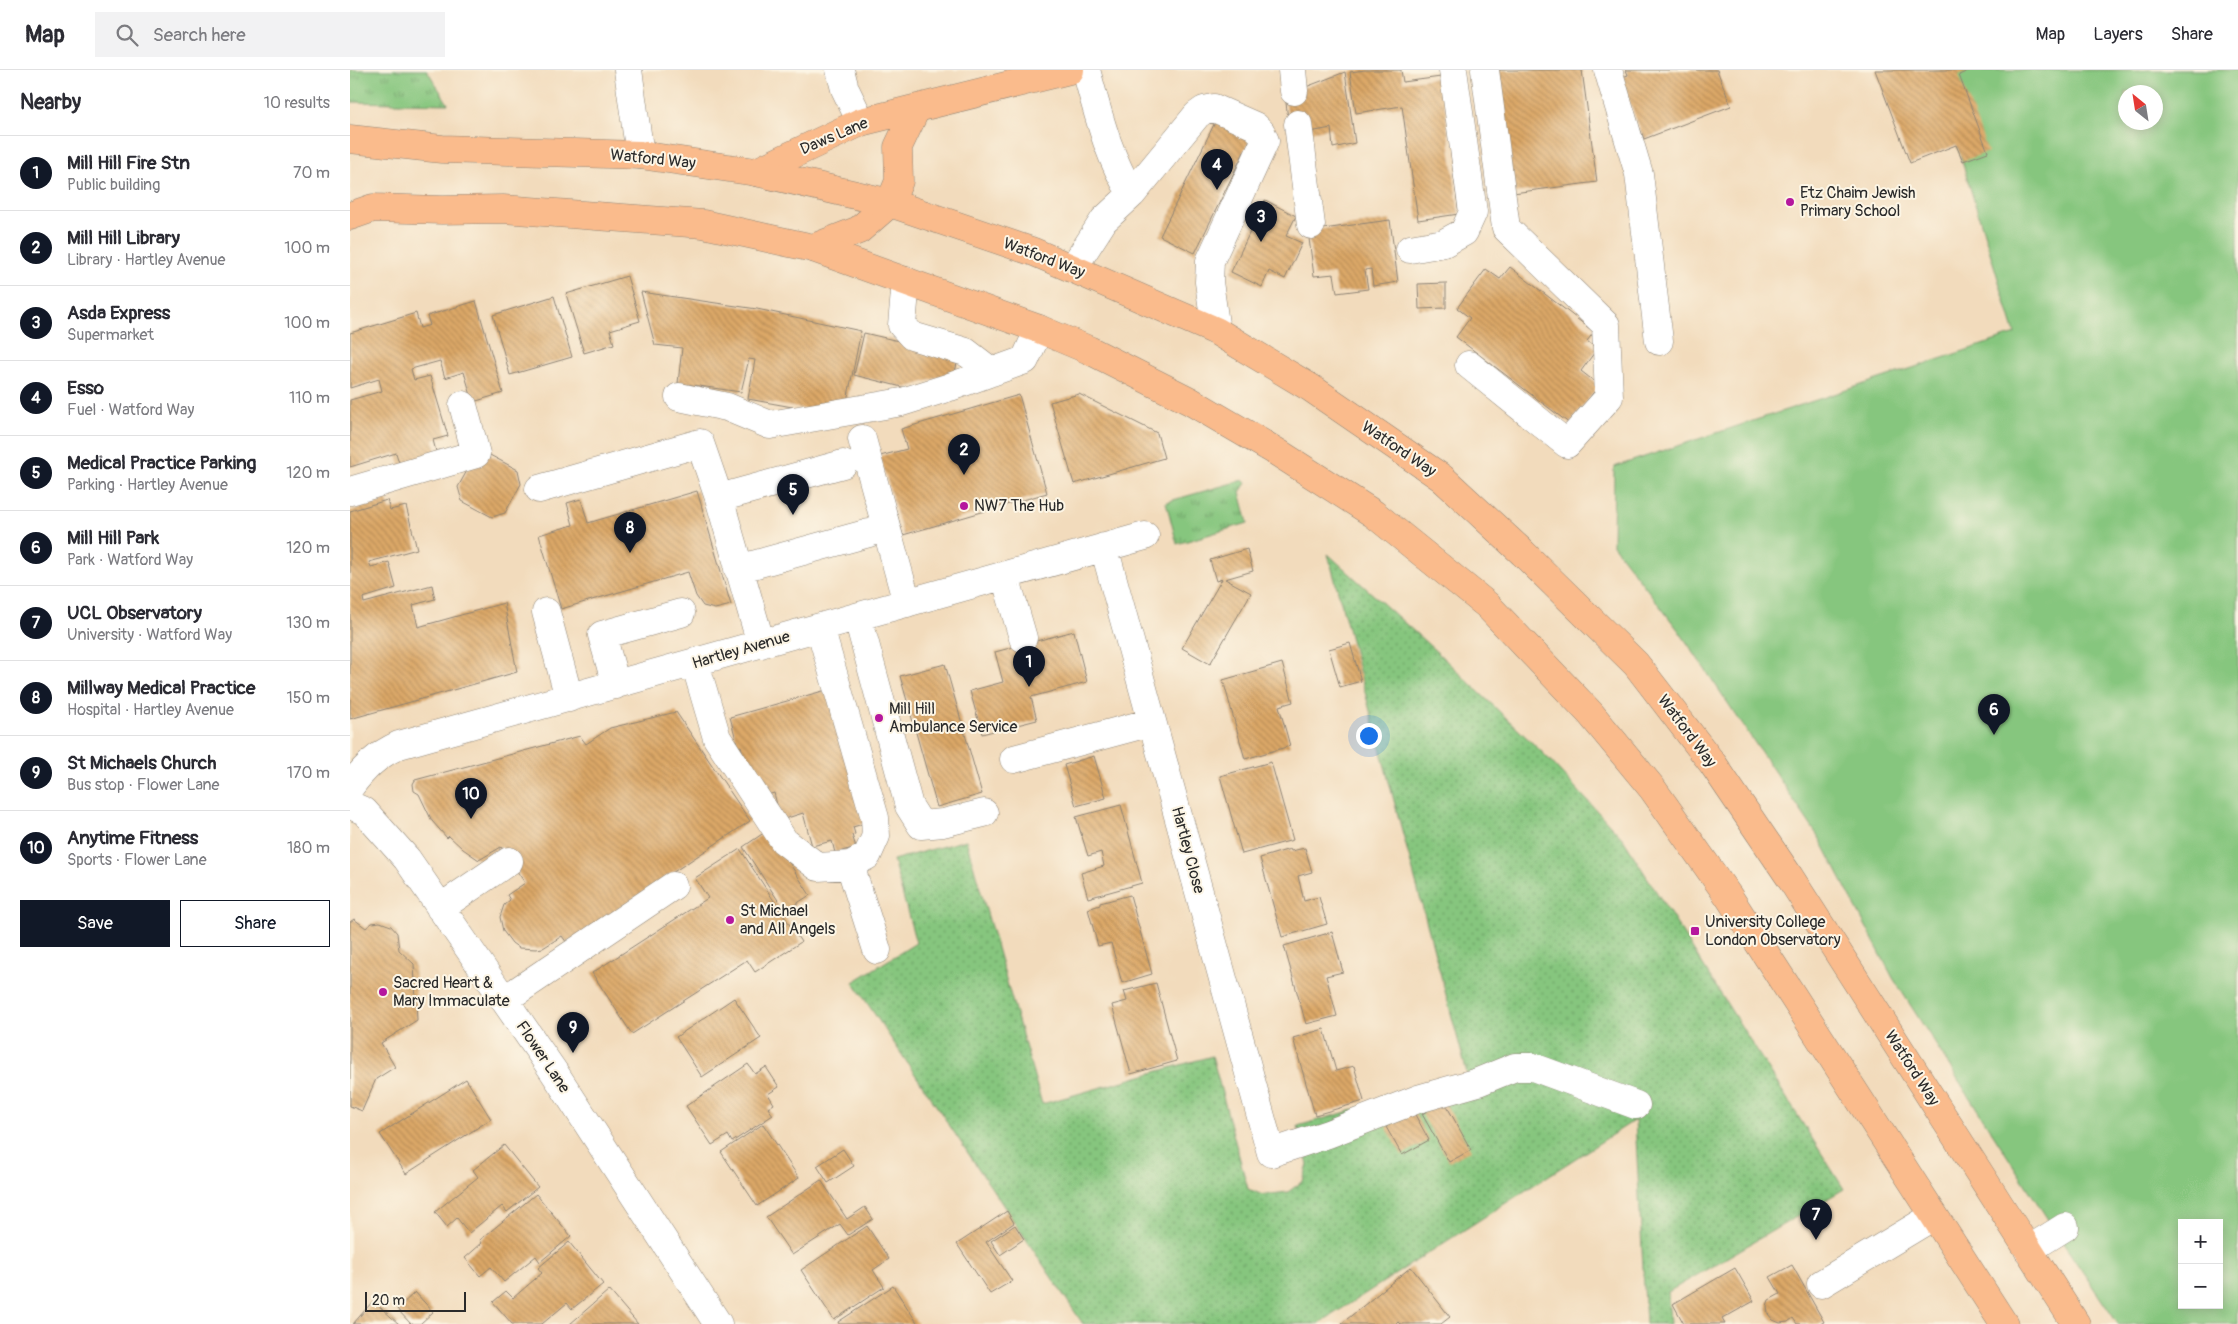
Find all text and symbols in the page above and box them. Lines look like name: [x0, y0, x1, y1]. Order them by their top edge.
search box: [95, 12, 445, 57]
text: Map: [25, 20, 65, 49]
icon: search: [113, 21, 141, 49]
text: Search here: [153, 23, 246, 47]
text: Map: [2036, 23, 2065, 46]
text: Layers: [2093, 23, 2143, 46]
text: Share: [2171, 23, 2213, 46]
north arrow: [2118, 85, 2163, 130]
text: Nearby: [20, 89, 81, 116]
text: 10 results: [264, 93, 330, 113]
street label: Daws Lane: [797, 113, 871, 159]
street label: Watford Way: [609, 145, 697, 173]
pin: 4: [1201, 149, 1233, 190]
text: Mill Hill Fire Stn: [67, 151, 190, 175]
text: 1: [33, 163, 39, 183]
text: 70 m: [293, 163, 330, 183]
text: Public building: [67, 175, 160, 195]
place label: Etz Chaim Jewish Primary School: [1800, 183, 1915, 221]
marker: Etz Chaim Jewish Primary School: [1784, 196, 1796, 208]
pin: 3: [1245, 201, 1277, 242]
text: Mill Hill Library: [67, 226, 180, 250]
street label: Watford Way: [1000, 233, 1088, 283]
text: 2: [32, 238, 40, 258]
text: 100 m: [284, 238, 330, 258]
text: Library · Hartley Avenue: [67, 250, 225, 270]
text: Asda Express: [67, 301, 170, 325]
text: 3: [32, 313, 40, 333]
text: 100 m: [284, 313, 330, 333]
text: Supermarket: [67, 325, 154, 345]
text: Esso: [67, 376, 104, 400]
text: 4: [31, 388, 41, 408]
text: 110 m: [289, 388, 330, 408]
text: Fuel · Watford Way: [67, 400, 194, 420]
street label: Watford Way: [1358, 417, 1440, 481]
pin: 2: [948, 434, 980, 475]
text: Medical Practice Parking: [67, 451, 256, 475]
text: 5: [32, 463, 40, 483]
text: 120 m: [286, 463, 330, 483]
pin: 5: [777, 474, 809, 515]
text: Parking · Hartley Avenue: [67, 475, 228, 495]
place label: NW7 The Hub: [974, 496, 1064, 516]
marker: NW7 The Hub: [958, 500, 970, 512]
pin: 8: [614, 512, 646, 553]
text: Mill Hill Park: [67, 526, 159, 550]
text: 6: [31, 538, 41, 558]
text: 120 m: [286, 538, 330, 558]
text: Park · Watford Way: [67, 550, 193, 570]
text: UCL Observatory: [67, 601, 202, 625]
text: 7: [32, 613, 40, 633]
text: 130 m: [286, 613, 330, 633]
text: University · Watford Way: [67, 625, 232, 645]
street label: Hartley Avenue: [690, 626, 792, 674]
pin: 1: [1013, 646, 1045, 687]
text: Millway Medical Practice: [67, 676, 255, 700]
text: 8: [32, 688, 40, 708]
text: 150 m: [286, 688, 330, 708]
street label: Watford Way: [1653, 691, 1721, 771]
pin: 6: [1978, 694, 2010, 735]
place label: Mill Hill Ambulance Service: [889, 699, 1018, 737]
text: Hospital · Hartley Avenue: [67, 700, 234, 720]
marker: Mill Hill Ambulance Service: [873, 712, 885, 724]
your location: [1356, 723, 1382, 749]
text: St Michaels Church: [67, 751, 216, 775]
text: 9: [32, 763, 40, 783]
text: 170 m: [287, 763, 330, 783]
text: Bus stop · Flower Lane: [67, 775, 219, 795]
pin: 10: [455, 778, 487, 819]
street label: Hartley Close: [1167, 804, 1209, 896]
text: Anytime Fitness: [67, 826, 198, 850]
text: 10: [27, 838, 45, 858]
text: 180 m: [287, 838, 330, 858]
text: Sports · Flower Lane: [67, 850, 207, 870]
button: Save: [20, 900, 170, 947]
button: Share: [180, 900, 330, 947]
place label: St Michael and All Angels: [740, 901, 835, 939]
place label: University College London Observatory: [1705, 912, 1841, 950]
marker: St Michael and All Angels: [724, 914, 736, 926]
marker: University College London Observatory: [1689, 925, 1701, 937]
place label: Sacred Heart & Mary Immaculate: [393, 973, 510, 1011]
marker: Sacred Heart & Mary Immaculate: [377, 986, 389, 998]
pin: 9: [557, 1012, 589, 1053]
street label: Flower Lane: [512, 1017, 574, 1097]
street label: Watford Way: [1880, 1027, 1944, 1110]
pin: 7: [1800, 1199, 1832, 1240]
map controls: [2178, 1219, 2223, 1309]
button: +: [2178, 1219, 2223, 1264]
button: −: [2178, 1264, 2223, 1309]
scale bar: [365, 1289, 466, 1312]
text: 20 m: [372, 1292, 405, 1309]

